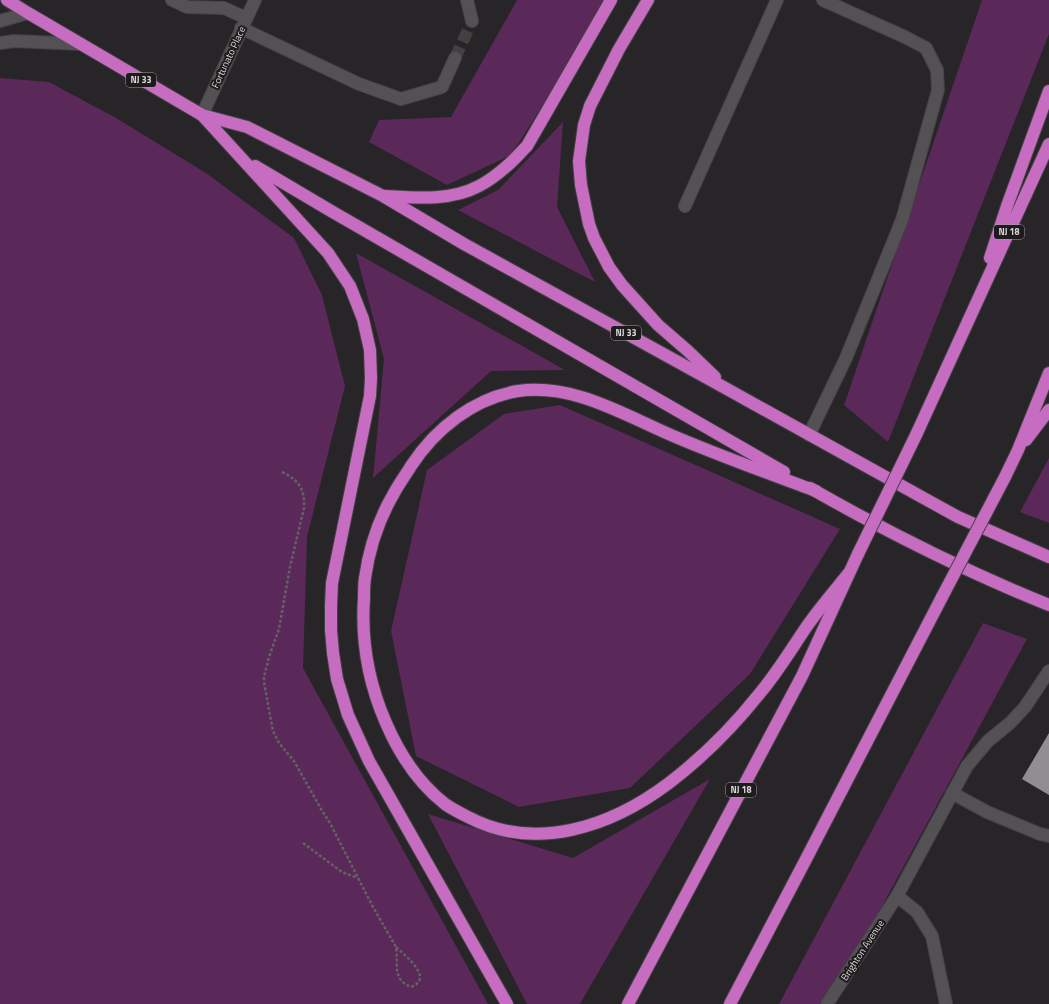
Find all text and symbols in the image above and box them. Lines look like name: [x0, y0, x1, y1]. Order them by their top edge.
street label: Fortunato Place: [208, 24, 249, 91]
road number: NJ 33: [126, 73, 156, 87]
road number: NJ 18: [994, 225, 1024, 239]
road number: NJ 33: [611, 326, 641, 340]
road number: NJ 18: [726, 783, 756, 797]
street label: Brighton Avenue: [837, 917, 888, 984]

